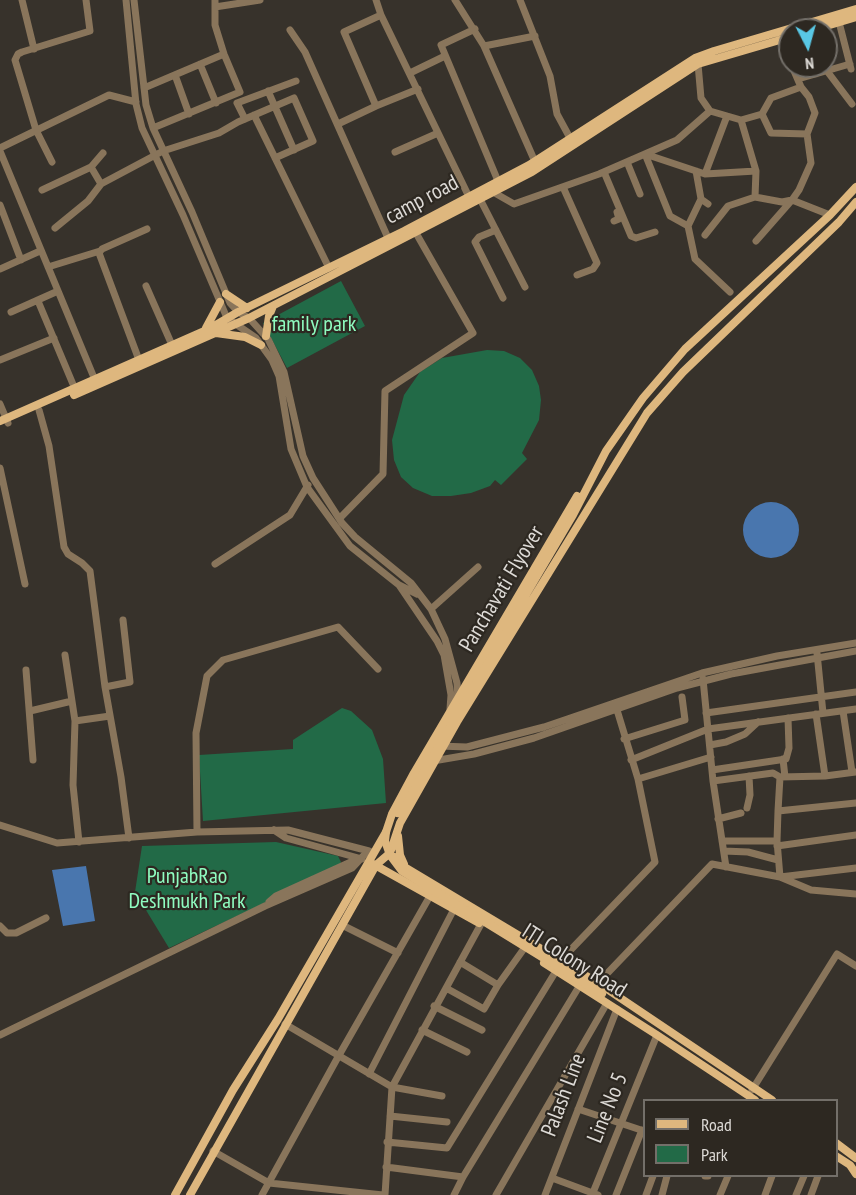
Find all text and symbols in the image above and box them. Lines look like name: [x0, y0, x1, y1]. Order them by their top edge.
north arrow: [778, 18, 838, 78]
text: N: [804, 54, 815, 74]
street label: camp road: [381, 170, 463, 230]
park label: family park: [272, 312, 356, 338]
street label: Panchavati Flyover: [454, 521, 550, 657]
park label: PunjabRao Deshmukh Park: [128, 864, 246, 915]
street label: ITI Colony Road: [517, 918, 631, 1004]
street label: Palash Line: [536, 1050, 592, 1140]
street label: Line No 5: [582, 1069, 634, 1147]
legend: [643, 1099, 838, 1177]
text: Road: [701, 1113, 732, 1136]
text: Park: [701, 1143, 728, 1166]

